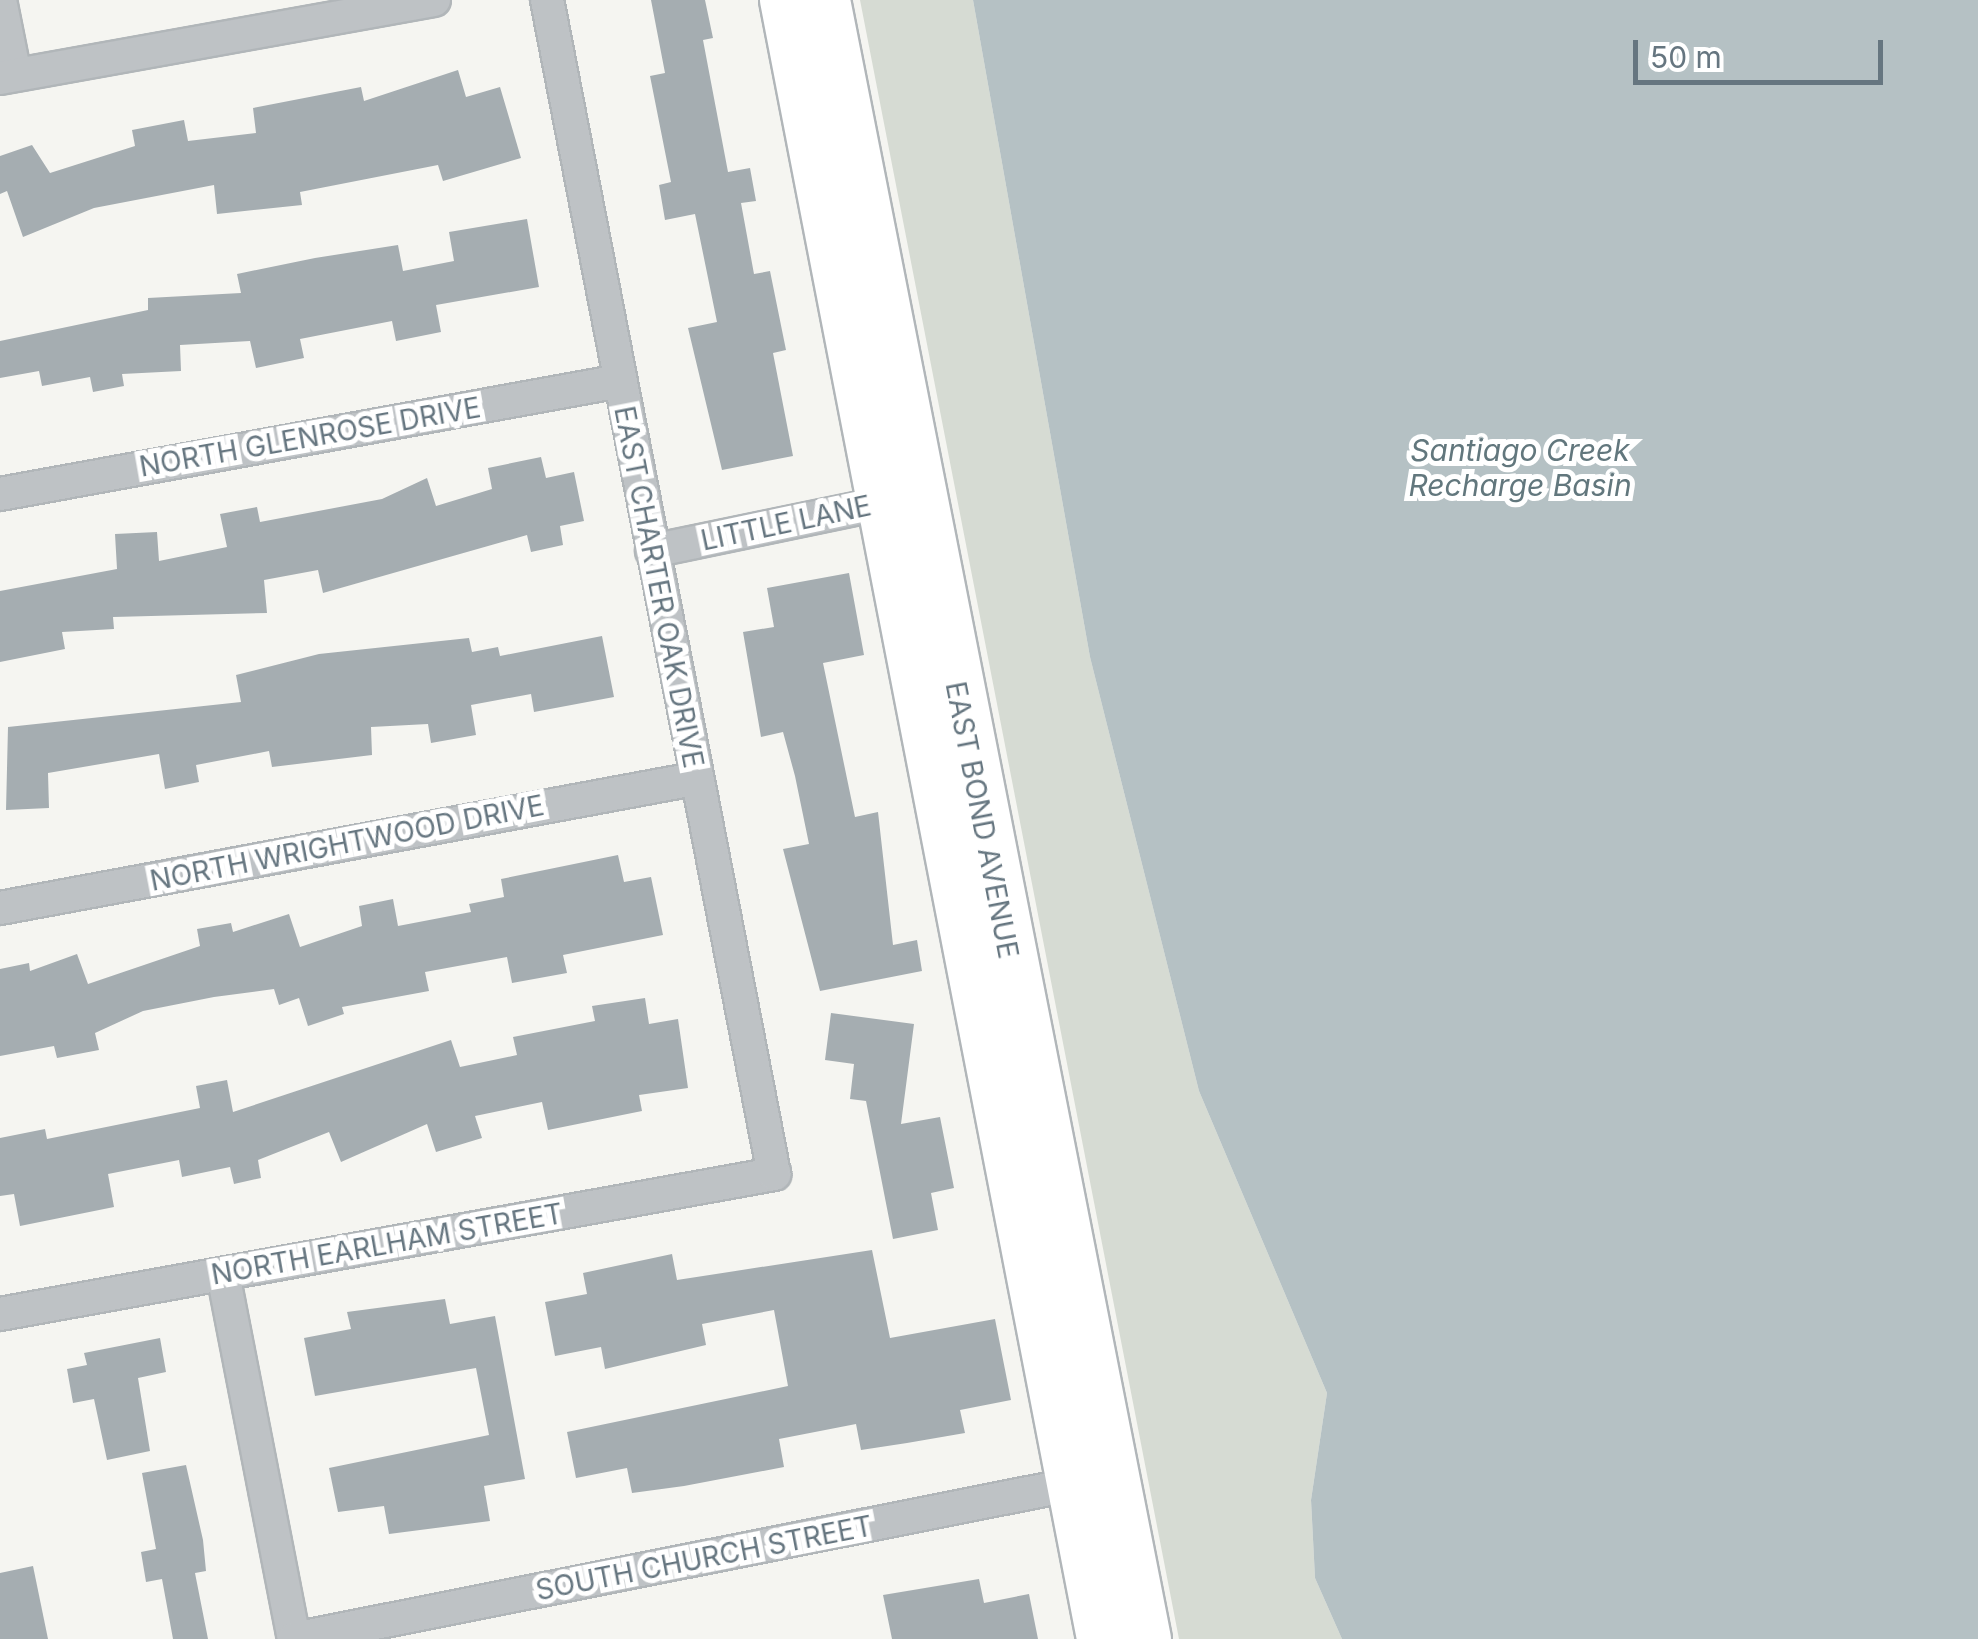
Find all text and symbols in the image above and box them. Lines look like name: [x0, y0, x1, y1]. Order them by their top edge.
scale bar: [1638, 20, 1888, 82]
text: 50 m: [1650, 39, 1722, 75]
street label: NORTH GLENROSE DRIVE: [137, 390, 483, 484]
street label: EAST CHARTER OAK DRIVE: [607, 403, 711, 771]
water label: Santiago Creek Recharge Basin: [1408, 432, 1632, 502]
street label: LITTLE LANE: [698, 489, 874, 557]
street label: EAST BOND AVENUE: [939, 679, 1025, 961]
street label: NORTH WRIGHTWOOD DRIVE: [147, 788, 547, 898]
street label: NORTH EARLHAM STREET: [209, 1197, 565, 1291]
street label: SOUTH CHURCH STREET: [533, 1509, 875, 1607]

